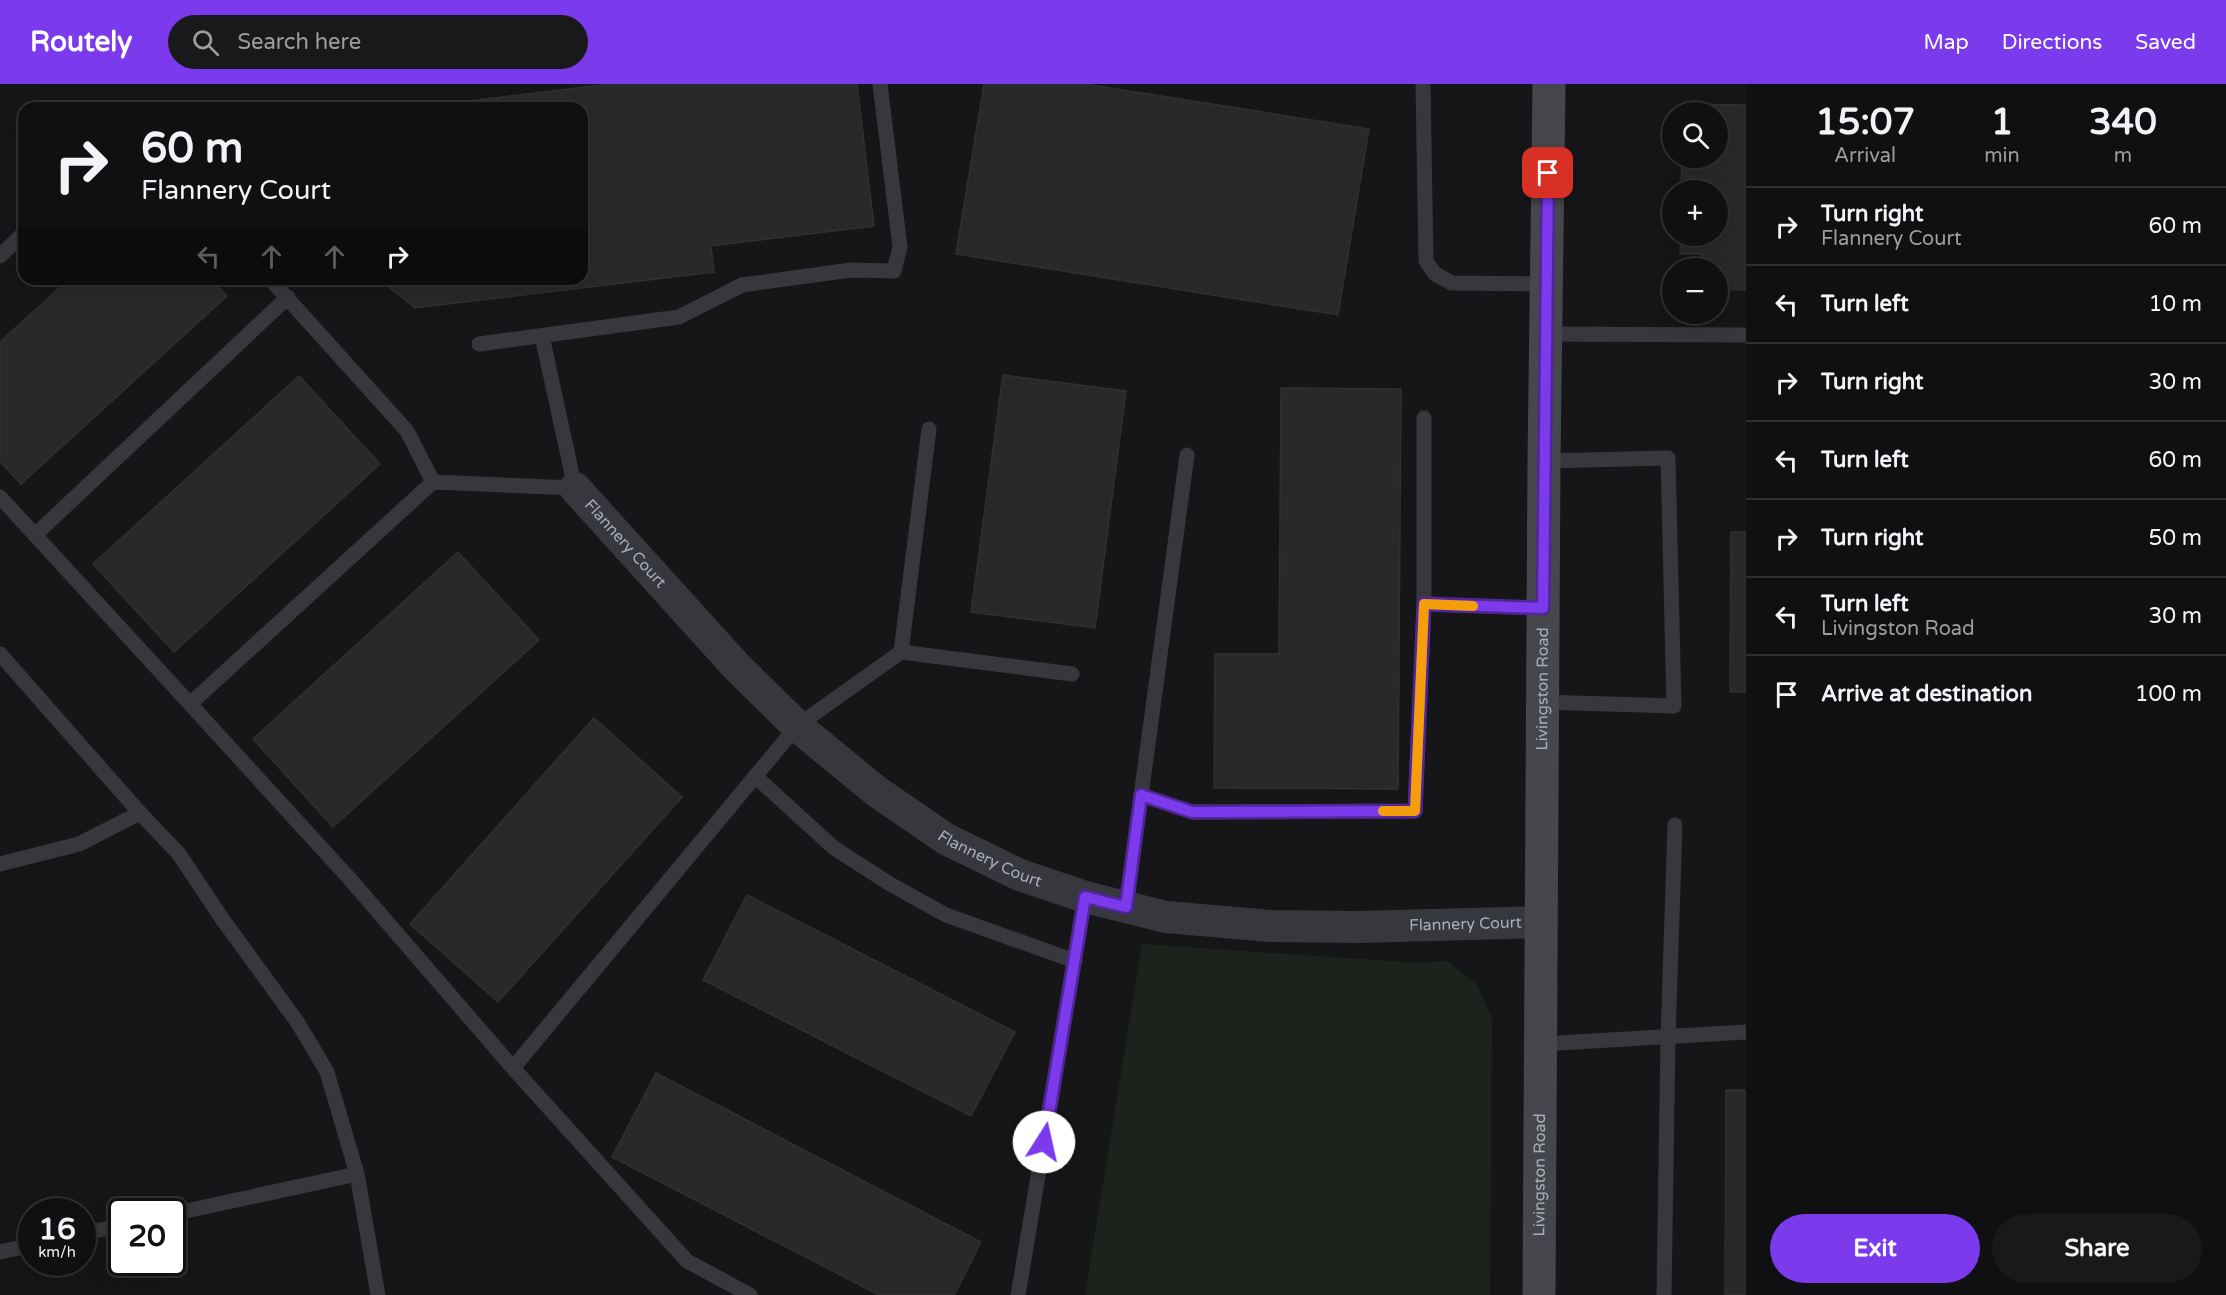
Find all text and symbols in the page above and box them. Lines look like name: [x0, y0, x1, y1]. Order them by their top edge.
search box: [168, 15, 588, 69]
text: Routely: [30, 25, 132, 59]
icon: search: [189, 26, 222, 59]
text: Search here: [237, 29, 361, 55]
text: Map: [1923, 30, 1969, 55]
text: Directions: [2002, 30, 2102, 55]
text: Saved: [2135, 30, 2196, 55]
text: 15:07: [1815, 101, 1915, 144]
text: 1: [1991, 101, 2013, 144]
text: 340: [2089, 101, 2157, 144]
map controls: [1662, 102, 1728, 324]
button: search: [1662, 102, 1728, 168]
text: 60 m: [141, 123, 243, 174]
icon: right: [42, 126, 120, 204]
text: Arrival: [1834, 144, 1896, 168]
text: min: [1984, 144, 2020, 168]
text: m: [2114, 144, 2132, 168]
pin: [1522, 147, 1573, 198]
icon: arrive: [1531, 156, 1564, 189]
text: Flannery Court: [141, 174, 331, 207]
button: +: [1662, 180, 1728, 246]
text: Turn right: [1821, 201, 1923, 227]
icon: right: [1770, 210, 1803, 243]
text: 60 m: [2148, 213, 2202, 239]
text: Flannery Court: [1821, 227, 1962, 251]
icon: left: [192, 240, 225, 273]
icon: ahead: [255, 240, 288, 273]
icon: ahead: [318, 240, 351, 273]
icon: right: [381, 240, 414, 273]
button: −: [1662, 258, 1728, 324]
icon: left: [1770, 288, 1803, 321]
text: Turn left: [1821, 291, 1909, 317]
text: 10 m: [2148, 291, 2202, 317]
icon: right: [1770, 366, 1803, 399]
text: Turn right: [1821, 369, 1923, 395]
text: 30 m: [2148, 369, 2202, 395]
icon: left: [1770, 444, 1803, 477]
text: Turn left: [1821, 447, 1909, 473]
text: 60 m: [2148, 447, 2202, 473]
street label: Flannery Court: [580, 495, 671, 592]
icon: right: [1770, 522, 1803, 555]
text: Turn right: [1821, 525, 1923, 551]
text: 50 m: [2148, 525, 2202, 551]
text: Turn left: [1821, 591, 1909, 617]
icon: left: [1770, 600, 1803, 633]
text: 30 m: [2148, 603, 2202, 629]
text: Livingston Road: [1821, 617, 1975, 641]
street label: Livingston Road: [1532, 627, 1553, 751]
icon: arrive: [1770, 678, 1803, 711]
text: Arrive at destination: [1821, 681, 2032, 707]
text: 100 m: [2135, 681, 2202, 707]
street label: Flannery Court: [934, 826, 1044, 892]
street label: Flannery Court: [1409, 913, 1522, 936]
position arrow: [1012, 1110, 1076, 1174]
street label: Livingston Road: [1529, 1113, 1550, 1237]
speed limit sign: 20: [108, 1198, 186, 1276]
text: 16: [38, 1211, 76, 1248]
button: Exit: [1770, 1214, 1980, 1283]
button: Share: [1992, 1214, 2202, 1283]
text: km/h: [38, 1243, 76, 1261]

